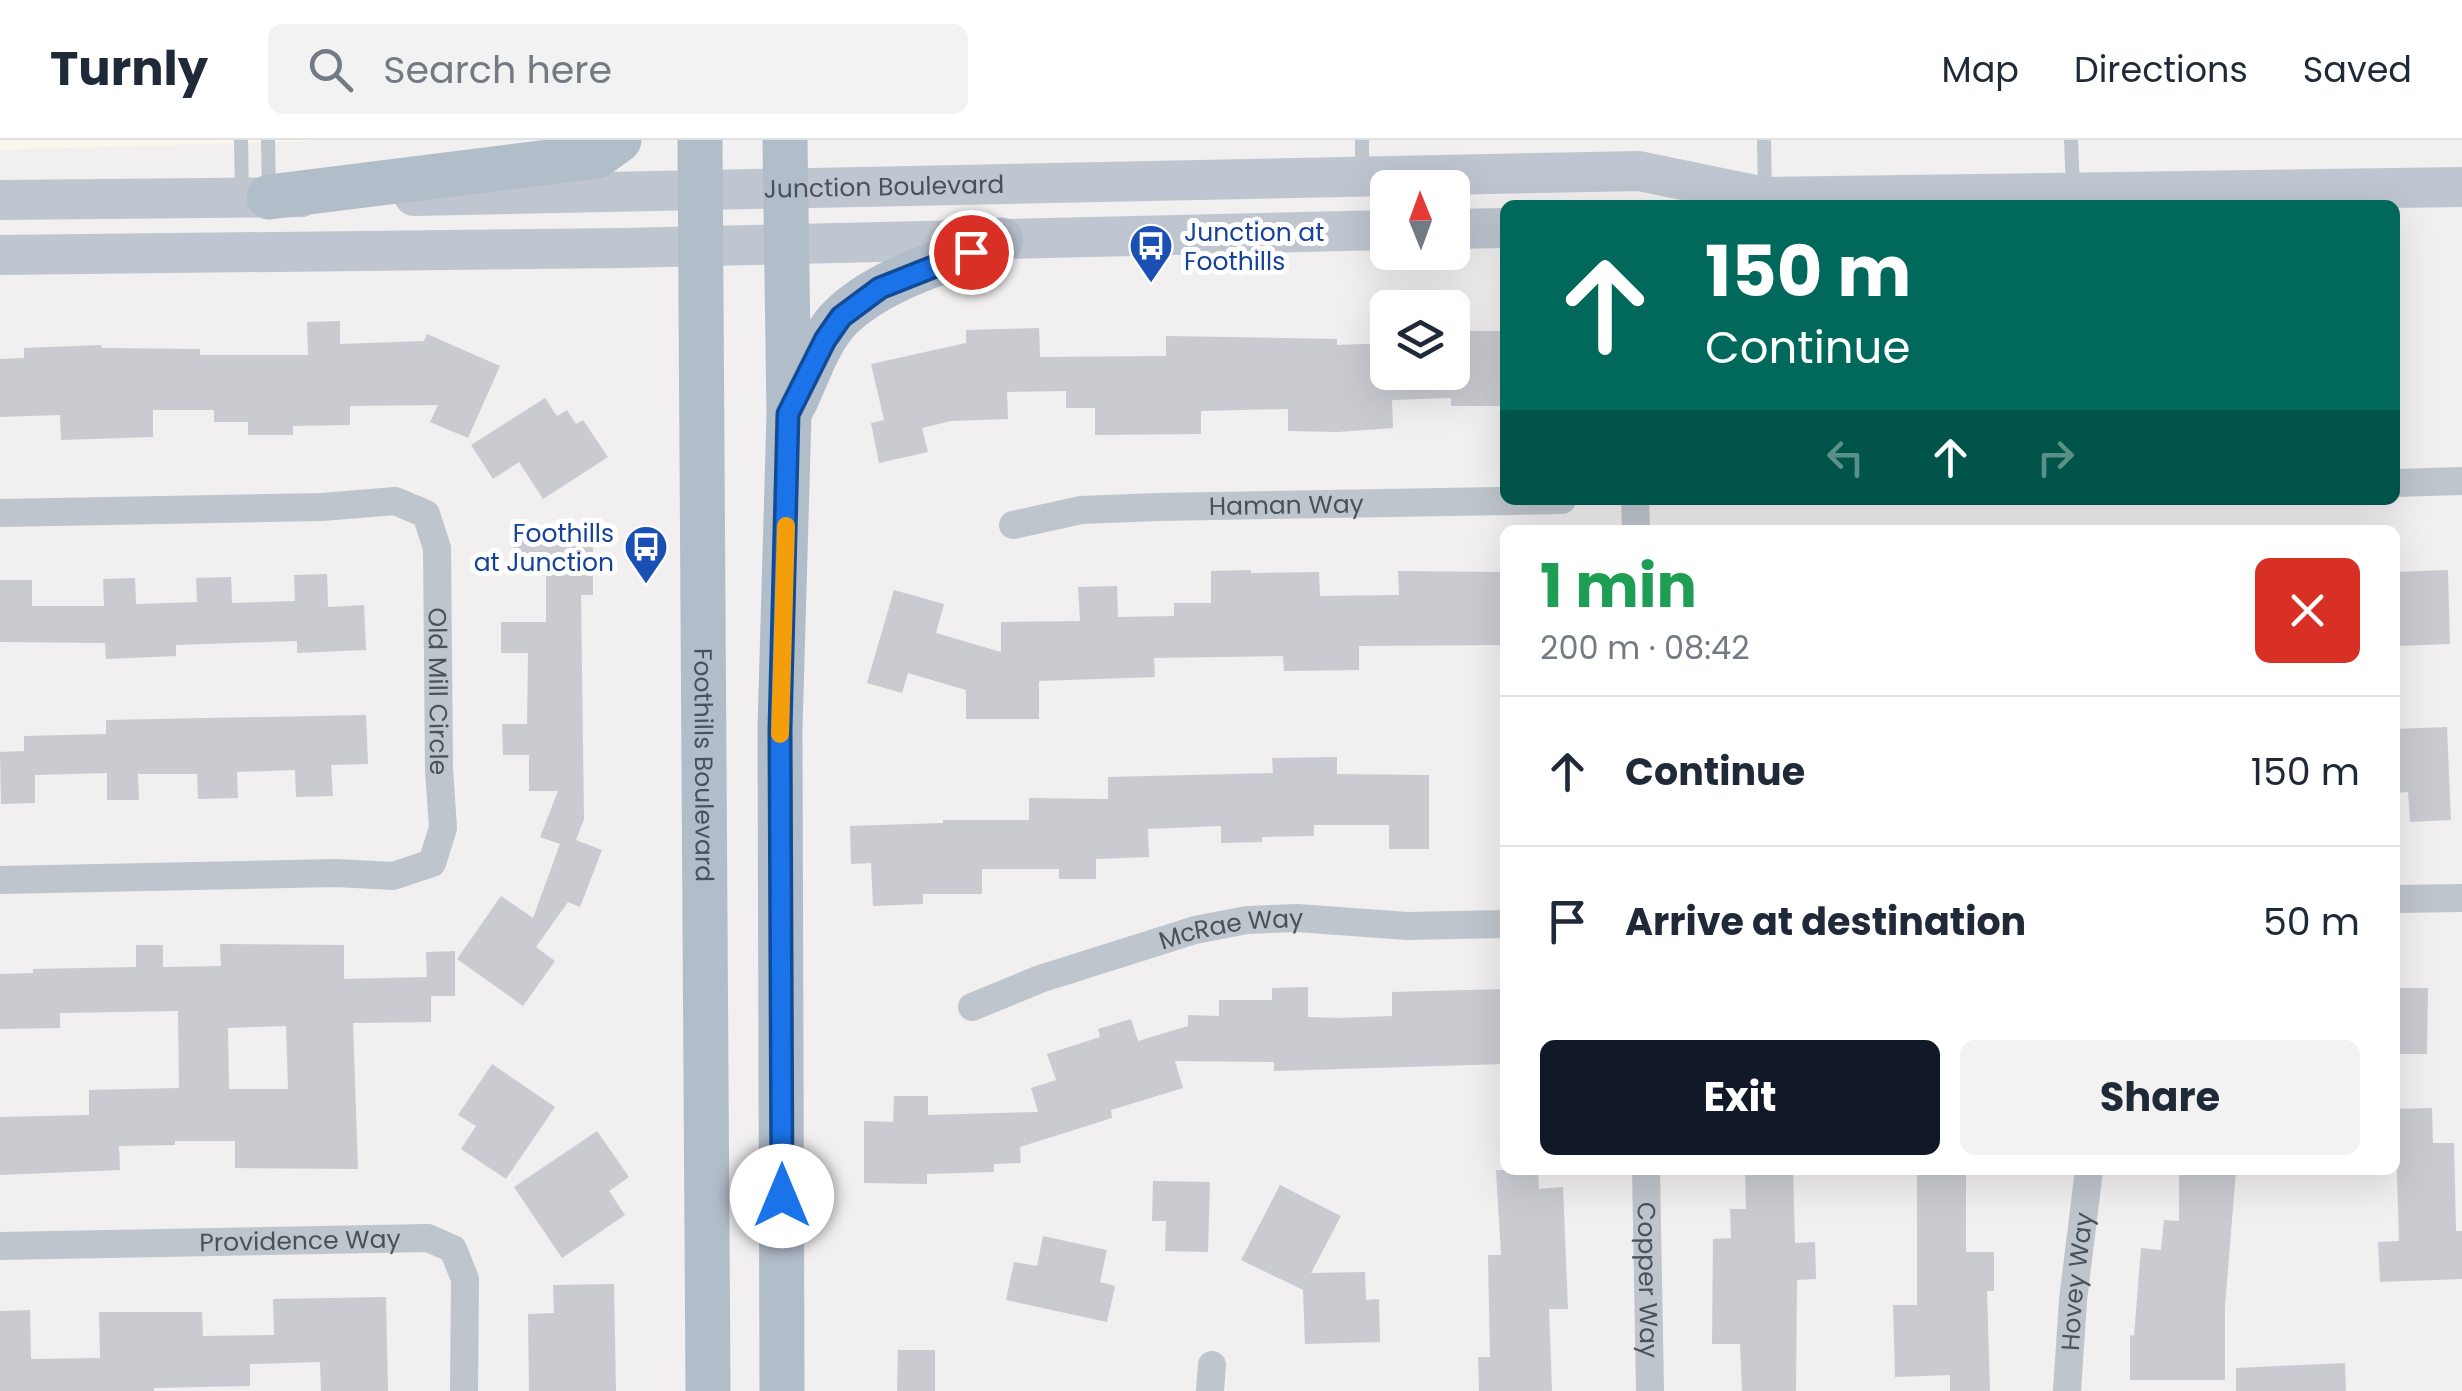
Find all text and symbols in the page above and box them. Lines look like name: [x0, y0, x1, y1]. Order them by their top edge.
search box: [268, 24, 968, 114]
text: Turnly: [50, 35, 208, 102]
icon: search: [303, 42, 358, 97]
text: Search here: [383, 43, 612, 96]
text: Map: [1942, 45, 2019, 94]
text: Directions: [2074, 45, 2248, 94]
text: Saved: [2303, 45, 2412, 94]
street label: Junction Boulevard: [763, 167, 1005, 207]
north arrow: [1370, 170, 1470, 270]
map controls: [1370, 170, 1470, 390]
pin: [929, 210, 1014, 295]
place label: Junction at Foothills: [1184, 215, 1324, 279]
text: 150 m: [1705, 222, 1911, 321]
bus stop icon: Junction at Foothills: [1128, 223, 1174, 284]
icon: arrive: [944, 225, 999, 280]
icon: ahead: [1540, 240, 1670, 370]
button: layers: [1370, 290, 1470, 390]
text: Continue: [1705, 316, 1910, 379]
icon: left: [1818, 430, 1873, 485]
icon: ahead: [1923, 430, 1978, 485]
icon: right: [2028, 430, 2083, 485]
street label: Haman Way: [1209, 486, 1364, 524]
place label: Foothills at Junction: [474, 516, 614, 580]
bus stop icon: Foothills at Junction: [623, 524, 669, 585]
text: 1 min: [1540, 544, 1697, 628]
button: close: [2255, 558, 2360, 663]
street label: Old Mill Circle: [420, 607, 456, 775]
text: 200 m · 08:42: [1540, 625, 1750, 670]
street label: Foothills Boulevard: [685, 648, 722, 882]
icon: ahead: [1540, 744, 1595, 799]
text: Continue: [1625, 745, 1805, 798]
text: 150 m: [2251, 745, 2360, 798]
icon: arrive: [1540, 894, 1595, 949]
text: Arrive at destination: [1625, 895, 2026, 948]
text: 50 m: [2263, 895, 2360, 948]
street label: McRae Way: [1154, 901, 1304, 958]
button: Exit: [1540, 1040, 1940, 1155]
button: Share: [1960, 1040, 2360, 1155]
position arrow: [730, 1144, 834, 1248]
street label: Copper Way: [1629, 1202, 1666, 1358]
street label: Hovey Way: [2053, 1210, 2102, 1352]
street label: Providence Way: [199, 1222, 401, 1260]

